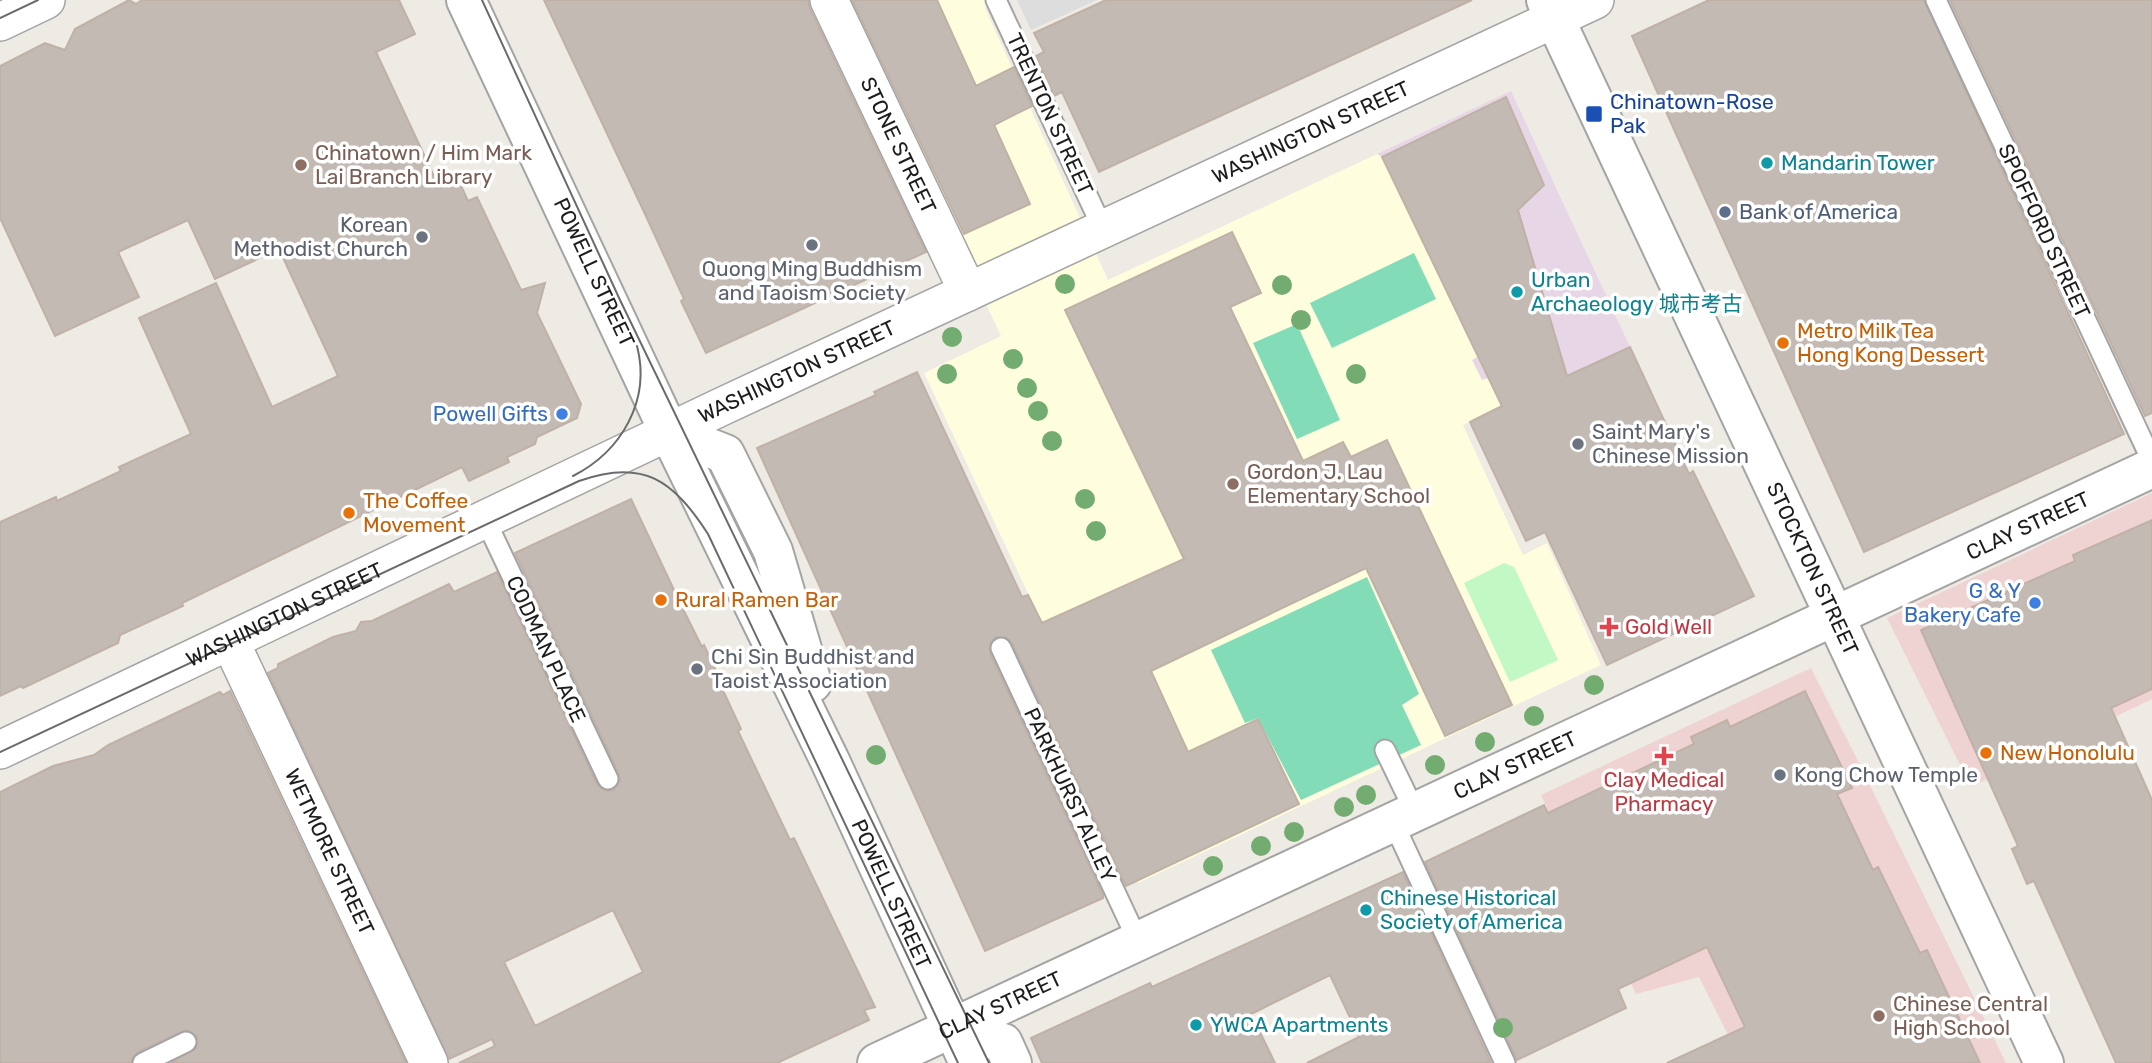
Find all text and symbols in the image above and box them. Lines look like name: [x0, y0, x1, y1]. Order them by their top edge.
street label: TRENTON STREET: [1002, 29, 1099, 199]
street label: STONE STREET: [856, 73, 942, 217]
street label: WASHINGTON STREET: [1208, 75, 1413, 189]
place label: Chinatown-Rose Pak: [1610, 89, 1774, 138]
marker: Chinatown-Rose Pak: [1584, 104, 1604, 124]
place label: Chinatown / Him Mark Lai Branch Library: [315, 140, 532, 189]
street label: SPOFFORD STREET: [1993, 140, 2096, 322]
place label: Mandarin Tower: [1781, 150, 1935, 175]
marker: Mandarin Tower: [1759, 155, 1775, 171]
marker: Chinatown / Him Mark Lai Branch Library: [293, 157, 309, 173]
street label: POWELL STREET: [549, 194, 640, 351]
place label: Bank of America: [1739, 199, 1898, 224]
marker: Bank of America: [1717, 204, 1733, 220]
place label: Korean Methodist Church: [233, 212, 408, 261]
marker: Korean Methodist Church: [414, 229, 430, 245]
marker: Quong Ming Buddhism and Taoism Society: [804, 237, 820, 253]
place label: Quong Ming Buddhism and Taoism Society: [702, 256, 922, 305]
place label: Urban Archaeology 城市考古: [1531, 267, 1743, 316]
marker: Urban Archaeology 城市考古: [1509, 284, 1525, 300]
street label: WASHINGTON STREET: [694, 315, 899, 428]
place label: Metro Milk Tea Hong Kong Dessert: [1797, 318, 1985, 367]
marker: Metro Milk Tea Hong Kong Dessert: [1775, 335, 1791, 351]
place label: Powell Gifts: [433, 401, 548, 426]
marker: Powell Gifts: [554, 406, 570, 422]
place label: Saint Mary's Chinese Mission: [1592, 419, 1749, 468]
marker: Saint Mary's Chinese Mission: [1570, 436, 1586, 452]
place label: Gordon J. Lau Elementary School: [1247, 459, 1430, 508]
marker: Gordon J. Lau Elementary School: [1225, 476, 1241, 492]
street label: STOCKTON STREET: [1762, 478, 1864, 659]
street label: CLAY STREET: [1962, 486, 2093, 565]
place label: The Coffee Movement: [363, 488, 468, 537]
marker: The Coffee Movement: [341, 505, 357, 521]
street label: WASHINGTON STREET: [182, 557, 387, 672]
street label: CODMAN PLACE: [502, 571, 591, 726]
place label: G & Y Bakery Cafe: [1904, 578, 2021, 627]
place label: Rural Ramen Bar: [675, 587, 838, 612]
marker: Rural Ramen Bar: [653, 592, 669, 608]
marker: G & Y Bakery Cafe: [2027, 595, 2043, 611]
place label: Gold Well: [1625, 614, 1712, 639]
marker: Gold Well: [1599, 617, 1619, 637]
place label: Chi Sin Buddhist and Taoist Association: [711, 644, 914, 693]
marker: Chi Sin Buddhist and Taoist Association: [689, 661, 705, 677]
street label: PARKHURST ALLEY: [1019, 704, 1122, 886]
street label: CLAY STREET: [1449, 725, 1580, 804]
place label: New Honolulu: [2000, 740, 2135, 765]
marker: New Honolulu: [1978, 745, 1994, 761]
marker: Clay Medical Pharmacy: [1656, 748, 1672, 764]
place label: Kong Chow Temple: [1794, 762, 1978, 787]
street label: WETMORE STREET: [280, 764, 380, 939]
place label: Clay Medical Pharmacy: [1604, 767, 1724, 816]
marker: Kong Chow Temple: [1772, 767, 1788, 783]
street label: POWELL STREET: [846, 815, 937, 973]
place label: Chinese Historical Society of America: [1380, 885, 1563, 934]
marker: Chinese Historical Society of America: [1358, 902, 1374, 918]
street label: CLAY STREET: [934, 966, 1066, 1044]
place label: Chinese Central High School: [1893, 991, 2048, 1040]
marker: Chinese Central High School: [1871, 1008, 1887, 1024]
place label: YWCA Apartments: [1210, 1012, 1388, 1037]
marker: YWCA Apartments: [1188, 1017, 1204, 1033]

